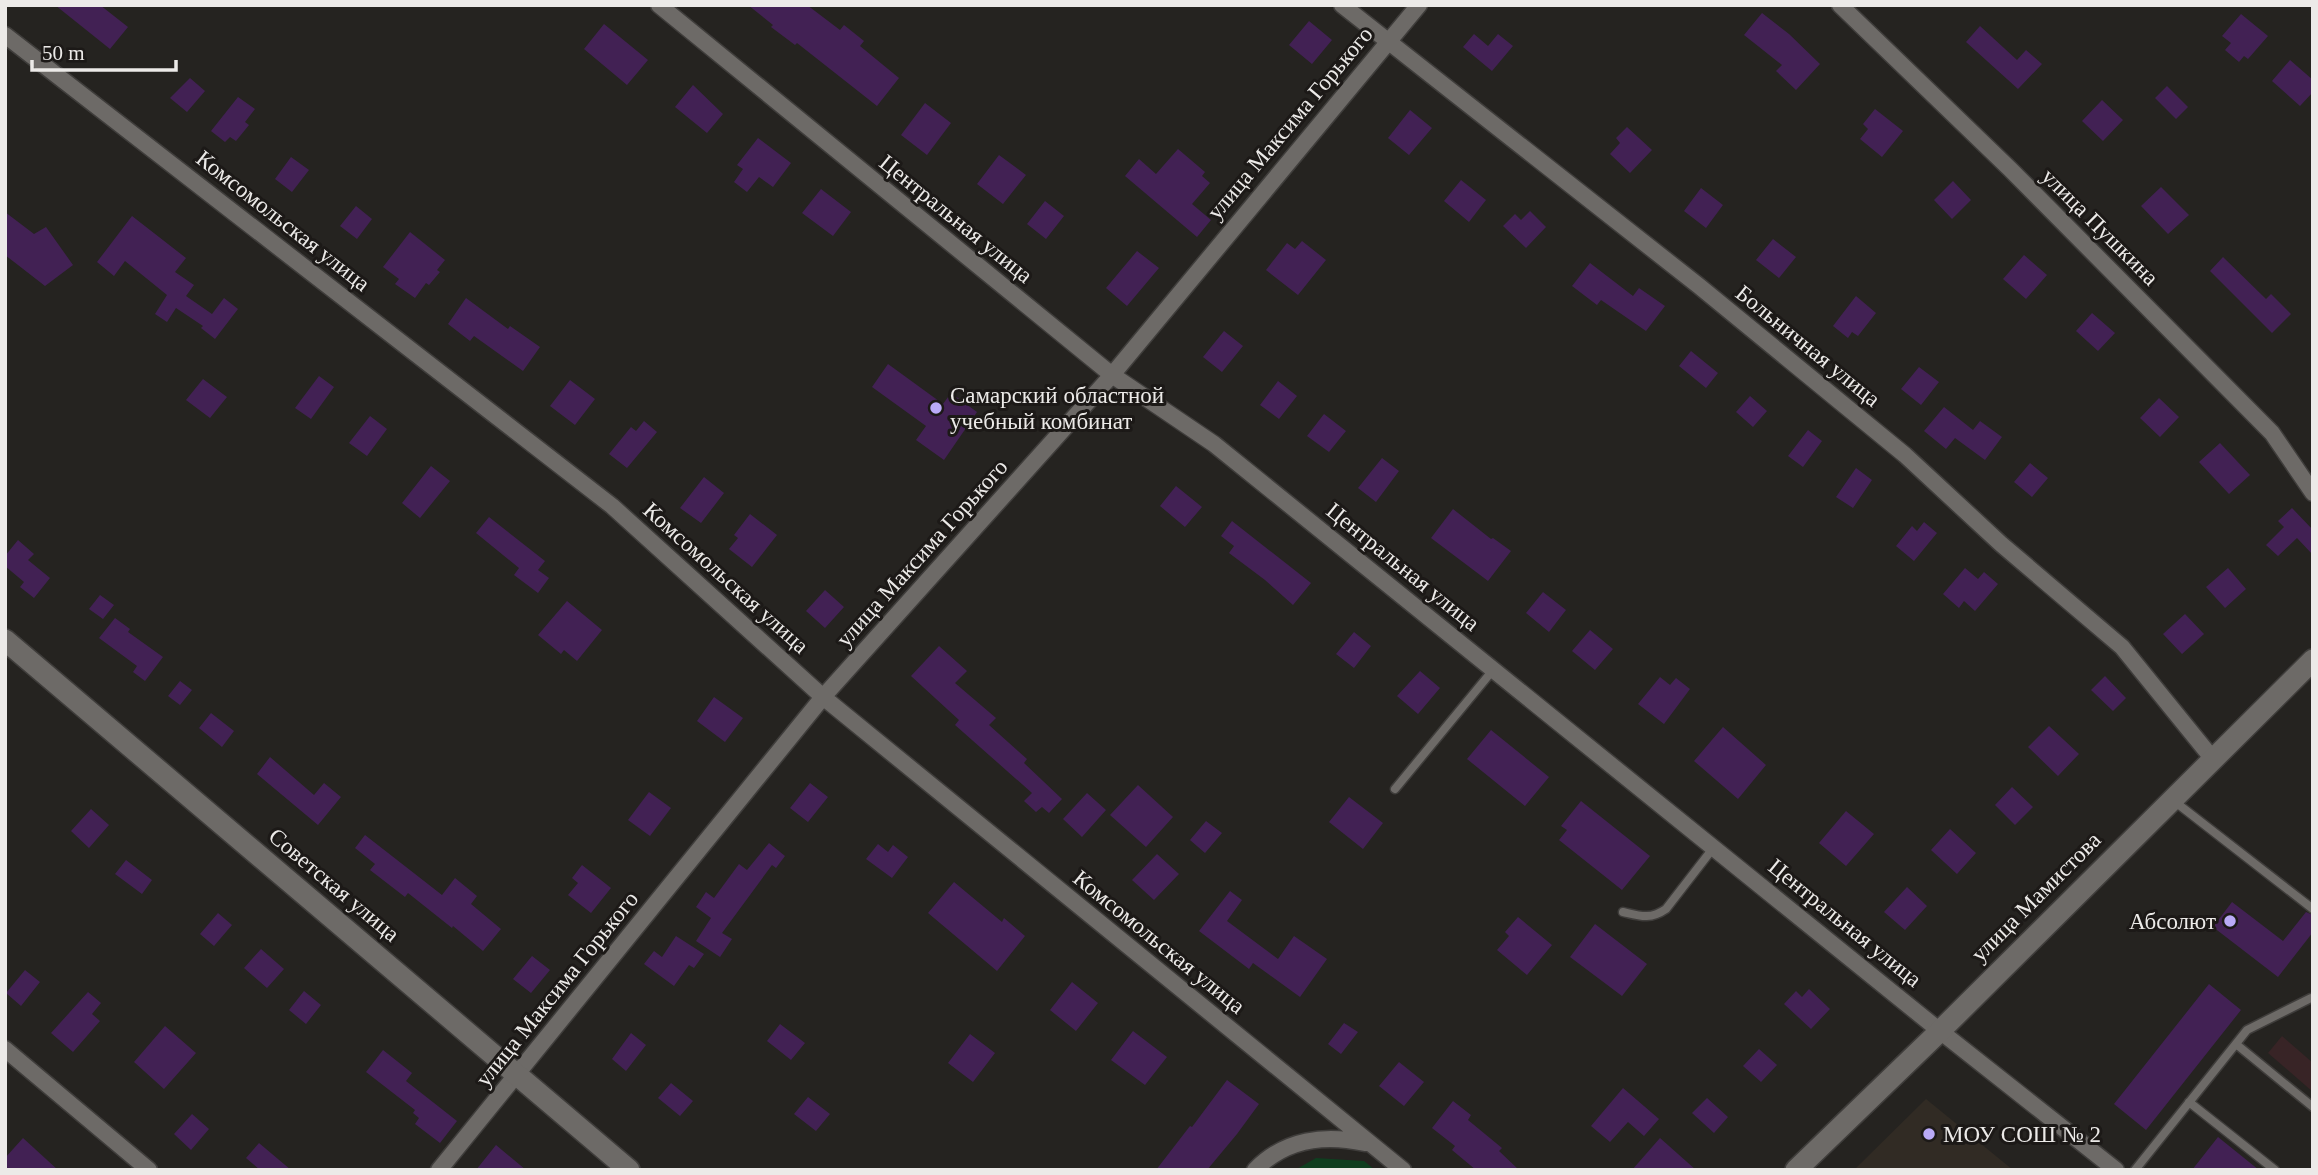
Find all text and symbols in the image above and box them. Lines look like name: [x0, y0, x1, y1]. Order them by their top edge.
street label: улица Максима Горького: [1202, 22, 1378, 224]
scale bar: [32, 28, 175, 72]
text: 50 m: [42, 41, 85, 65]
street label: Комсомольская улица: [191, 146, 375, 296]
street label: Центральная улица: [875, 150, 1037, 288]
street label: улица Пушкина: [2037, 164, 2163, 290]
street label: Больничная улица: [1731, 280, 1885, 412]
place label: Самарский областной учебный комбинат: [950, 383, 1164, 434]
marker: Самарский областной учебный комбинат: [928, 400, 944, 416]
street label: улица Максима Горького: [831, 454, 1013, 652]
street label: Комсомольская улица: [638, 497, 814, 659]
street label: Центральная улица: [1322, 498, 1484, 636]
street label: Советская улица: [264, 823, 404, 947]
street label: улица Мамистова: [1966, 827, 2106, 967]
street label: Центральная улица: [1764, 854, 1926, 992]
street label: Комсомольская улица: [1068, 865, 1250, 1019]
street label: улица Максима Горького: [471, 887, 643, 1091]
place label: Абсолют: [2129, 909, 2216, 934]
marker: Абсолют: [2222, 913, 2238, 929]
place label: МОУ СОШ № 2: [1943, 1122, 2101, 1147]
marker: МОУ СОШ № 2: [1921, 1126, 1937, 1142]

